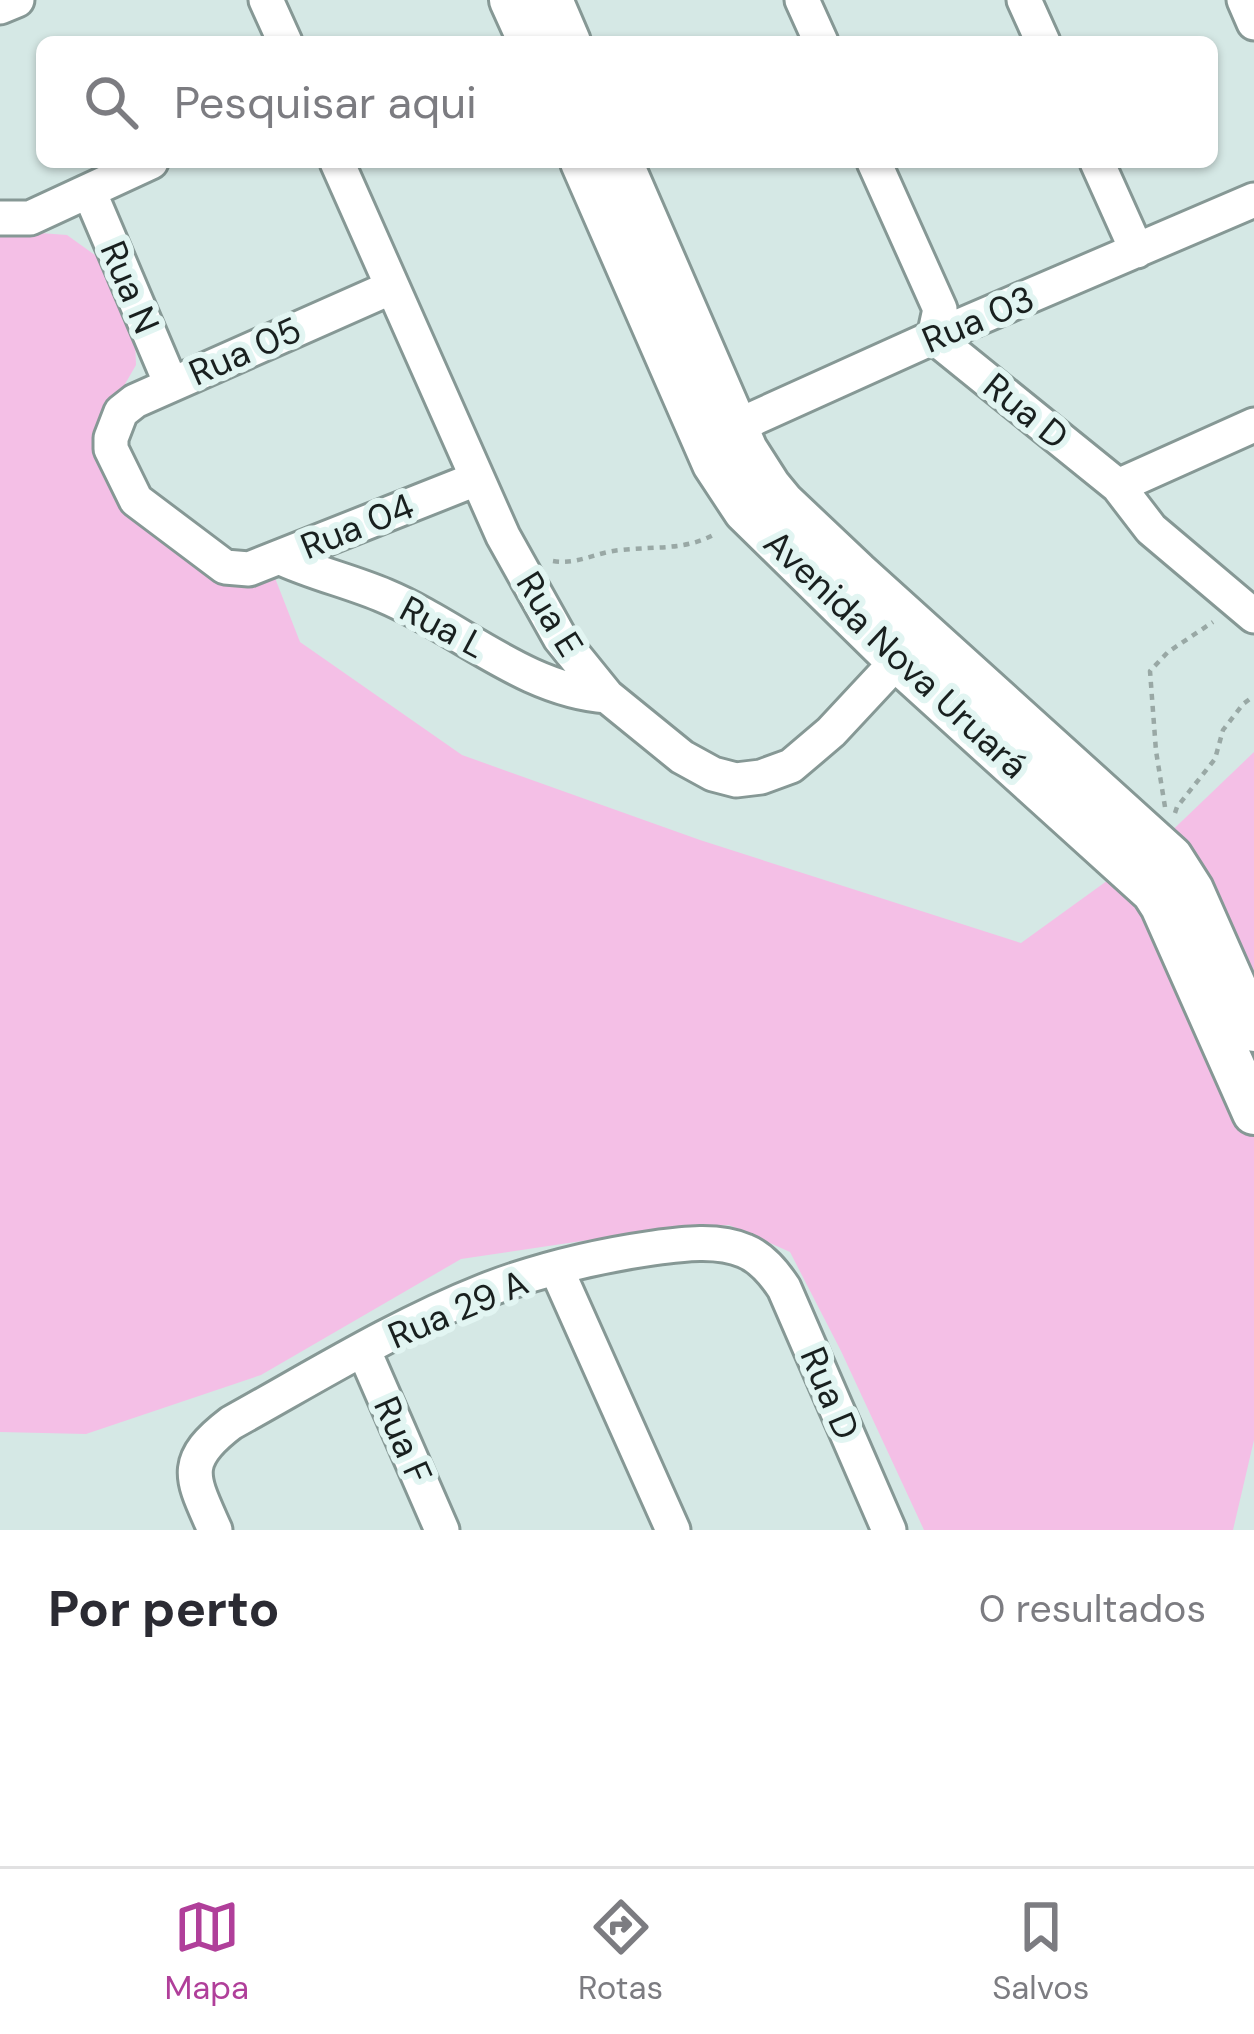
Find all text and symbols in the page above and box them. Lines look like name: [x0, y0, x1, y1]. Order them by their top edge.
search box: [36, 36, 1218, 168]
icon: search: [78, 69, 144, 135]
text: Pesquisar aqui: [174, 73, 477, 132]
street label: Rua N: [90, 234, 170, 340]
street label: Rua 03: [915, 274, 1041, 364]
street label: Rua 05: [182, 306, 308, 396]
street label: Rua D: [974, 363, 1078, 459]
street label: Rua 04: [294, 482, 420, 570]
street label: Avenida Nova Uruará: [754, 519, 1038, 789]
street label: Rua E: [506, 563, 594, 665]
street label: Rua L: [392, 585, 494, 669]
street label: Rua 29 A: [381, 1259, 535, 1359]
street label: Rua D: [790, 1340, 870, 1446]
street label: Rua F: [363, 1389, 443, 1491]
text: Por perto: [48, 1575, 280, 1642]
text: 0 resultados: [979, 1583, 1206, 1634]
tab: Mapa: [165, 1894, 249, 2009]
tab: Rotas: [578, 1894, 663, 2009]
tab: Salvos: [992, 1894, 1089, 2009]

